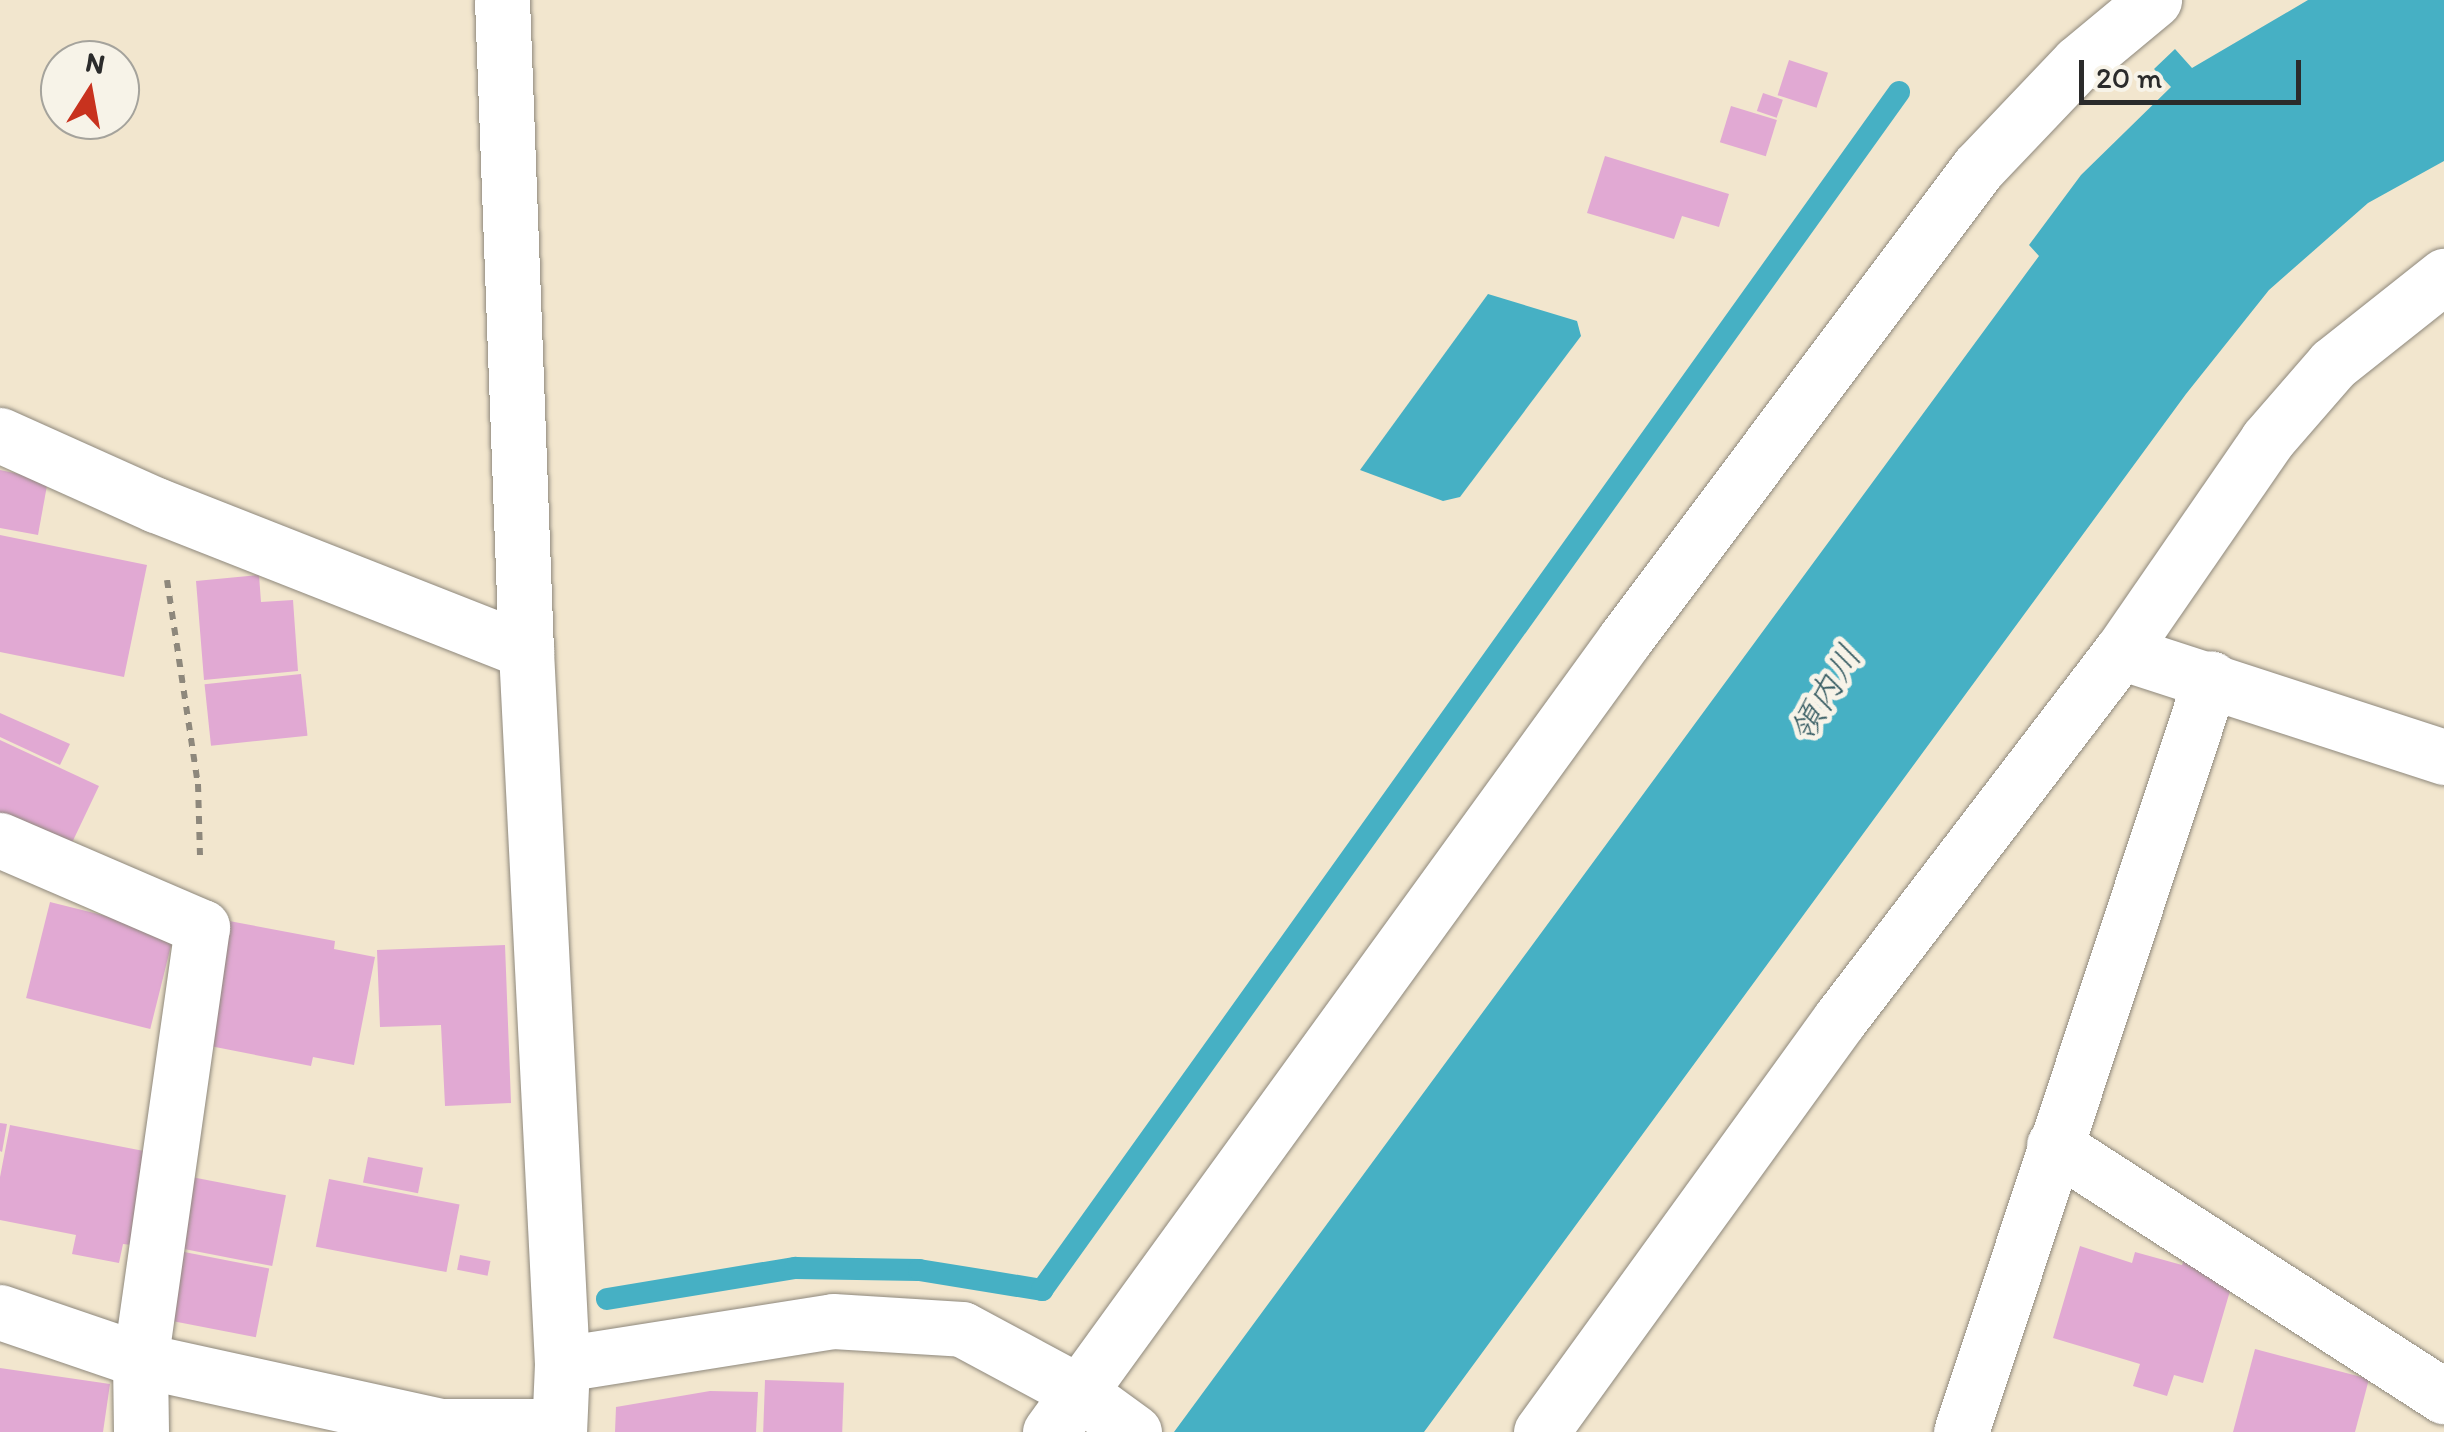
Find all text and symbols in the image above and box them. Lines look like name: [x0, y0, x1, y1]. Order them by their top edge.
north arrow: [40, 40, 140, 140]
scale bar: [2084, 40, 2306, 102]
text: N: [83, 44, 108, 81]
text: 20 m: [2096, 59, 2162, 96]
water label: 領内川: [1780, 637, 1870, 749]

